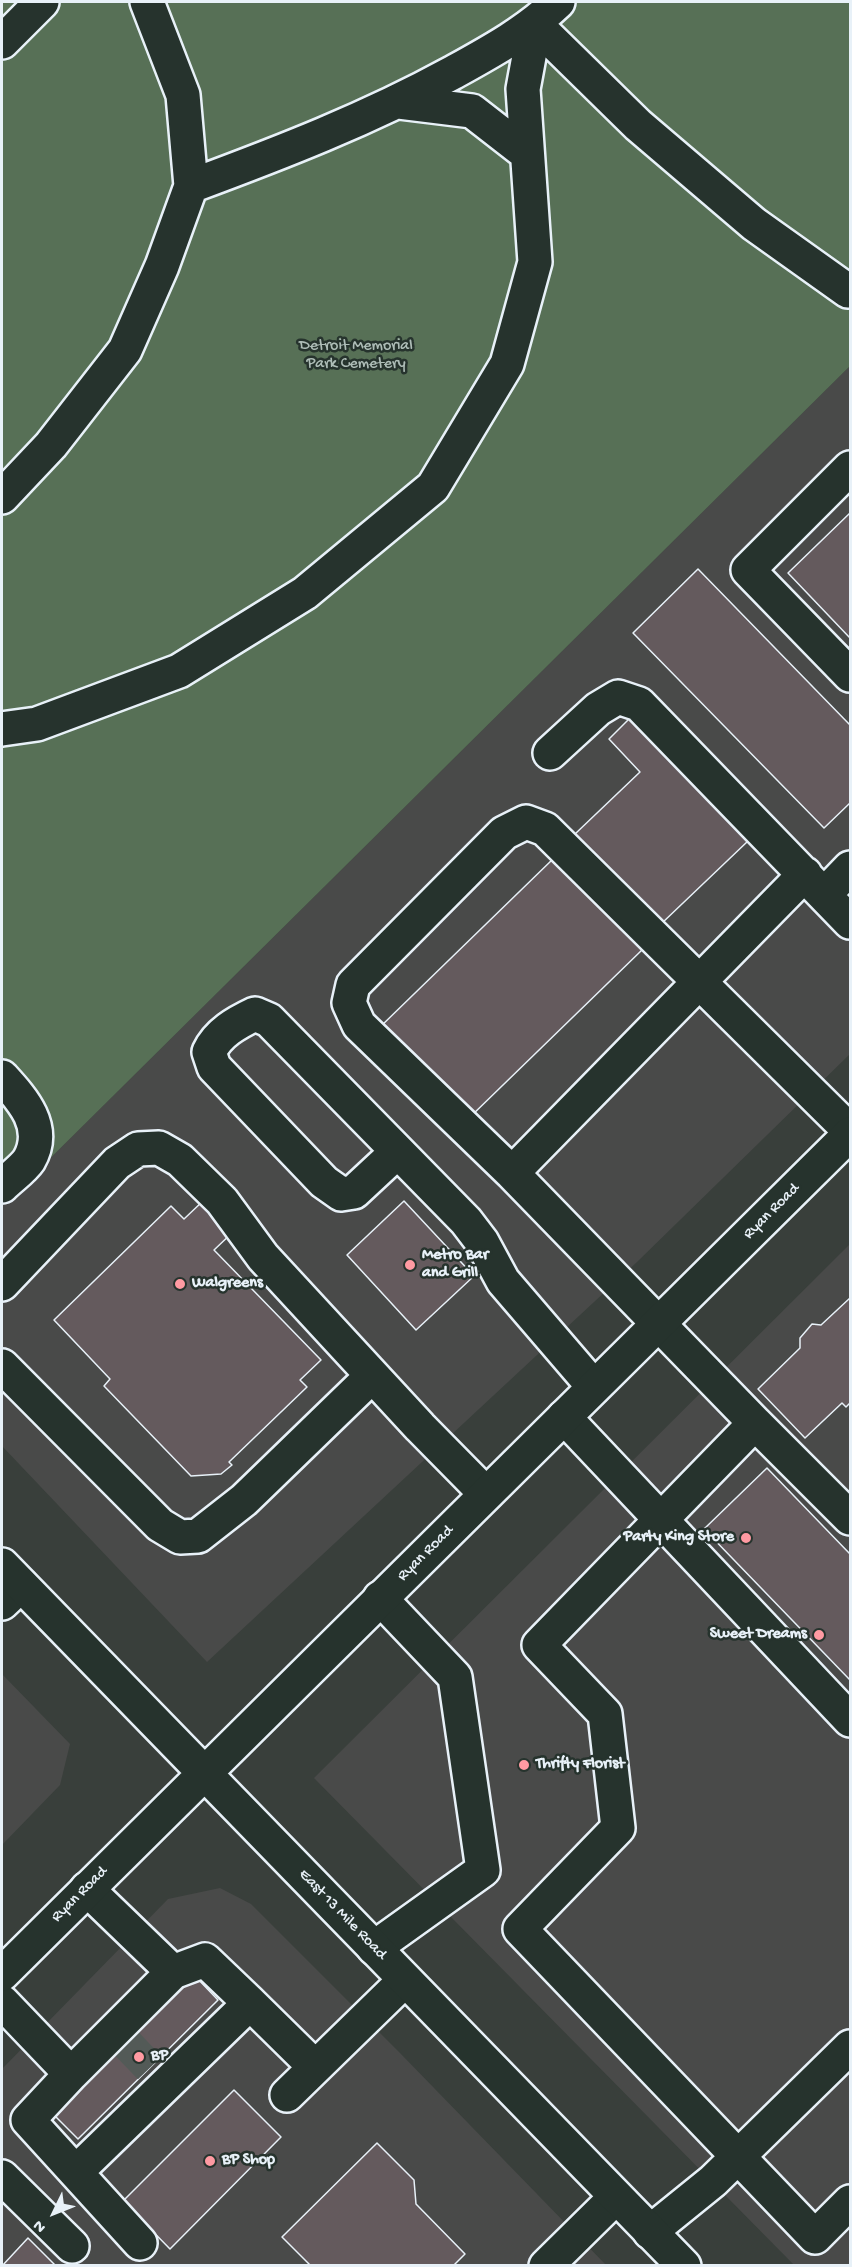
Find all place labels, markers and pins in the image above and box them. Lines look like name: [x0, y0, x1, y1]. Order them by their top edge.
place label: Metro Bar and Grill: [422, 1246, 488, 1284]
marker: Metro Bar and Grill: [403, 1258, 417, 1272]
place label: Walgreens: [192, 1274, 263, 1294]
marker: Walgreens: [173, 1277, 187, 1291]
place label: Party King Store: [623, 1528, 734, 1548]
marker: Party King Store: [739, 1531, 753, 1545]
place label: Sweet Dreams: [710, 1625, 807, 1645]
marker: Sweet Dreams: [812, 1628, 826, 1642]
place label: Thrifty Florist: [536, 1755, 625, 1775]
marker: Thrifty Florist: [517, 1758, 531, 1772]
place label: BP: [151, 2047, 168, 2067]
marker: BP: [132, 2050, 146, 2064]
place label: BP Shop: [222, 2151, 275, 2171]
marker: BP Shop: [203, 2154, 217, 2168]

